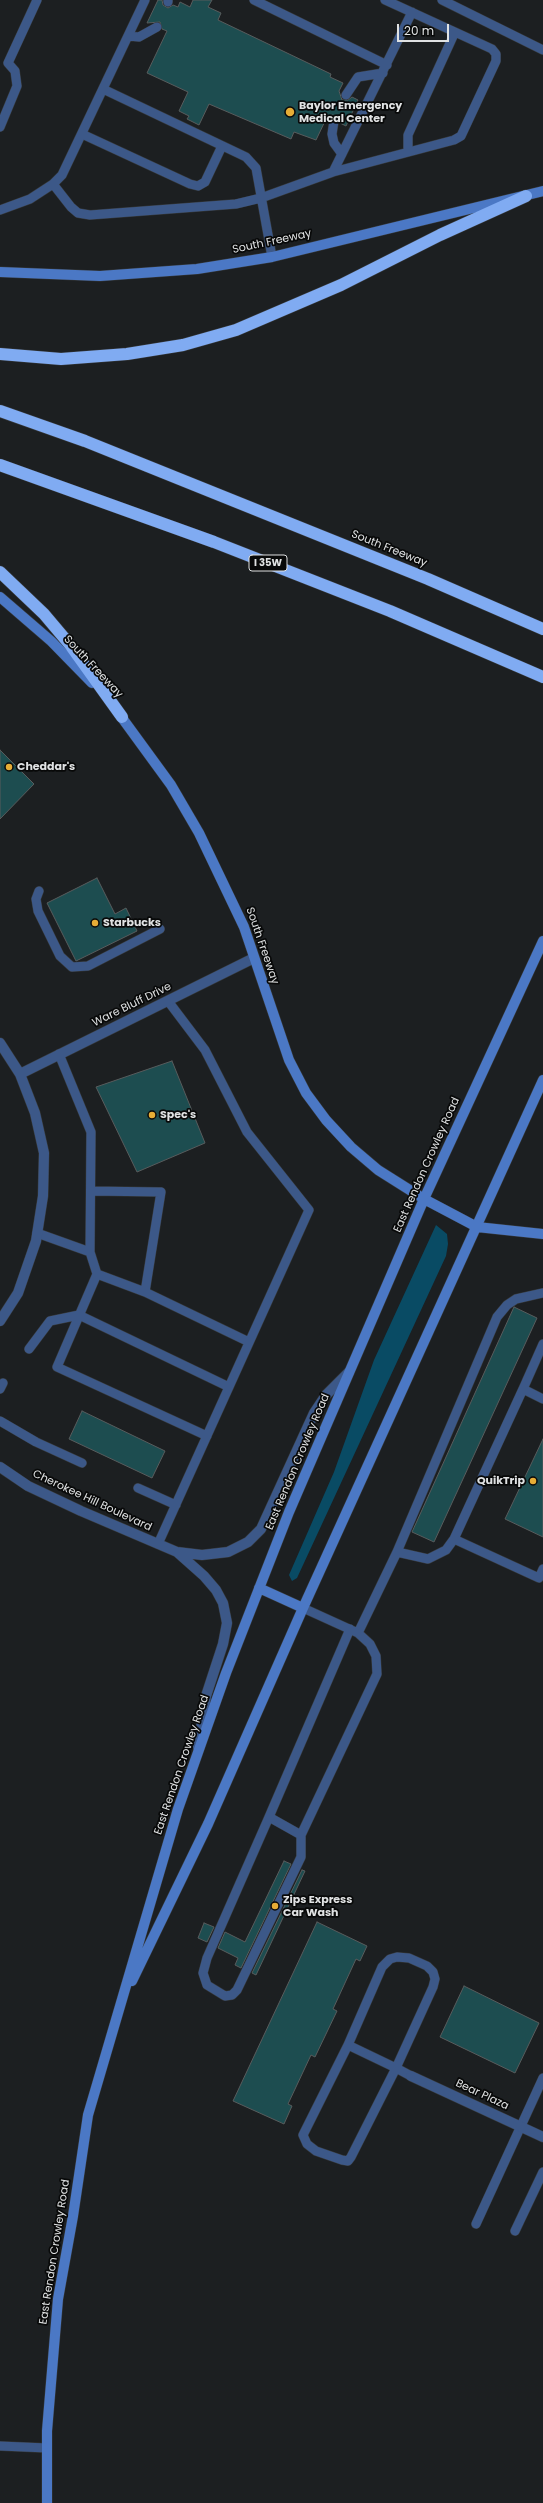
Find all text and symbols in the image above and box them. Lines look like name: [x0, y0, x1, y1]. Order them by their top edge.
scale bar: [399, 16, 451, 42]
text: 20 m: [404, 22, 434, 39]
place label: Baylor Emergency Medical Center: [299, 99, 402, 125]
marker: Baylor Emergency Medical Center: [284, 106, 296, 118]
street label: South Freeway: [231, 227, 313, 257]
street label: South Freeway: [349, 528, 429, 570]
road number: I 35W: [249, 555, 287, 571]
street label: South Freeway: [61, 633, 125, 701]
place label: Cheddar's: [17, 760, 75, 774]
marker: Cheddar's: [4, 762, 14, 772]
street label: South Freeway: [243, 906, 281, 986]
place label: Starbucks: [103, 916, 161, 930]
marker: Starbucks: [90, 918, 100, 928]
street label: Ware Bluff Drive: [90, 980, 174, 1030]
street label: East Rendon Crowley Road: [391, 1095, 463, 1235]
place label: Spec's: [160, 1108, 196, 1122]
marker: Spec's: [147, 1110, 157, 1120]
street label: East Rendon Crowley Road: [263, 1392, 333, 1532]
street label: Cherokee Hill Boulevard: [30, 1468, 154, 1534]
place label: QuikTrip: [477, 1474, 525, 1488]
marker: QuikTrip: [528, 1476, 538, 1486]
street label: East Rendon Crowley Road: [152, 1694, 212, 1836]
place label: Zips Express Car Wash: [283, 1893, 352, 1919]
marker: Zips Express Car Wash: [270, 1901, 280, 1911]
street label: Bear Plaza: [453, 2077, 511, 2113]
street label: East Rendon Crowley Road: [37, 2179, 73, 2325]

